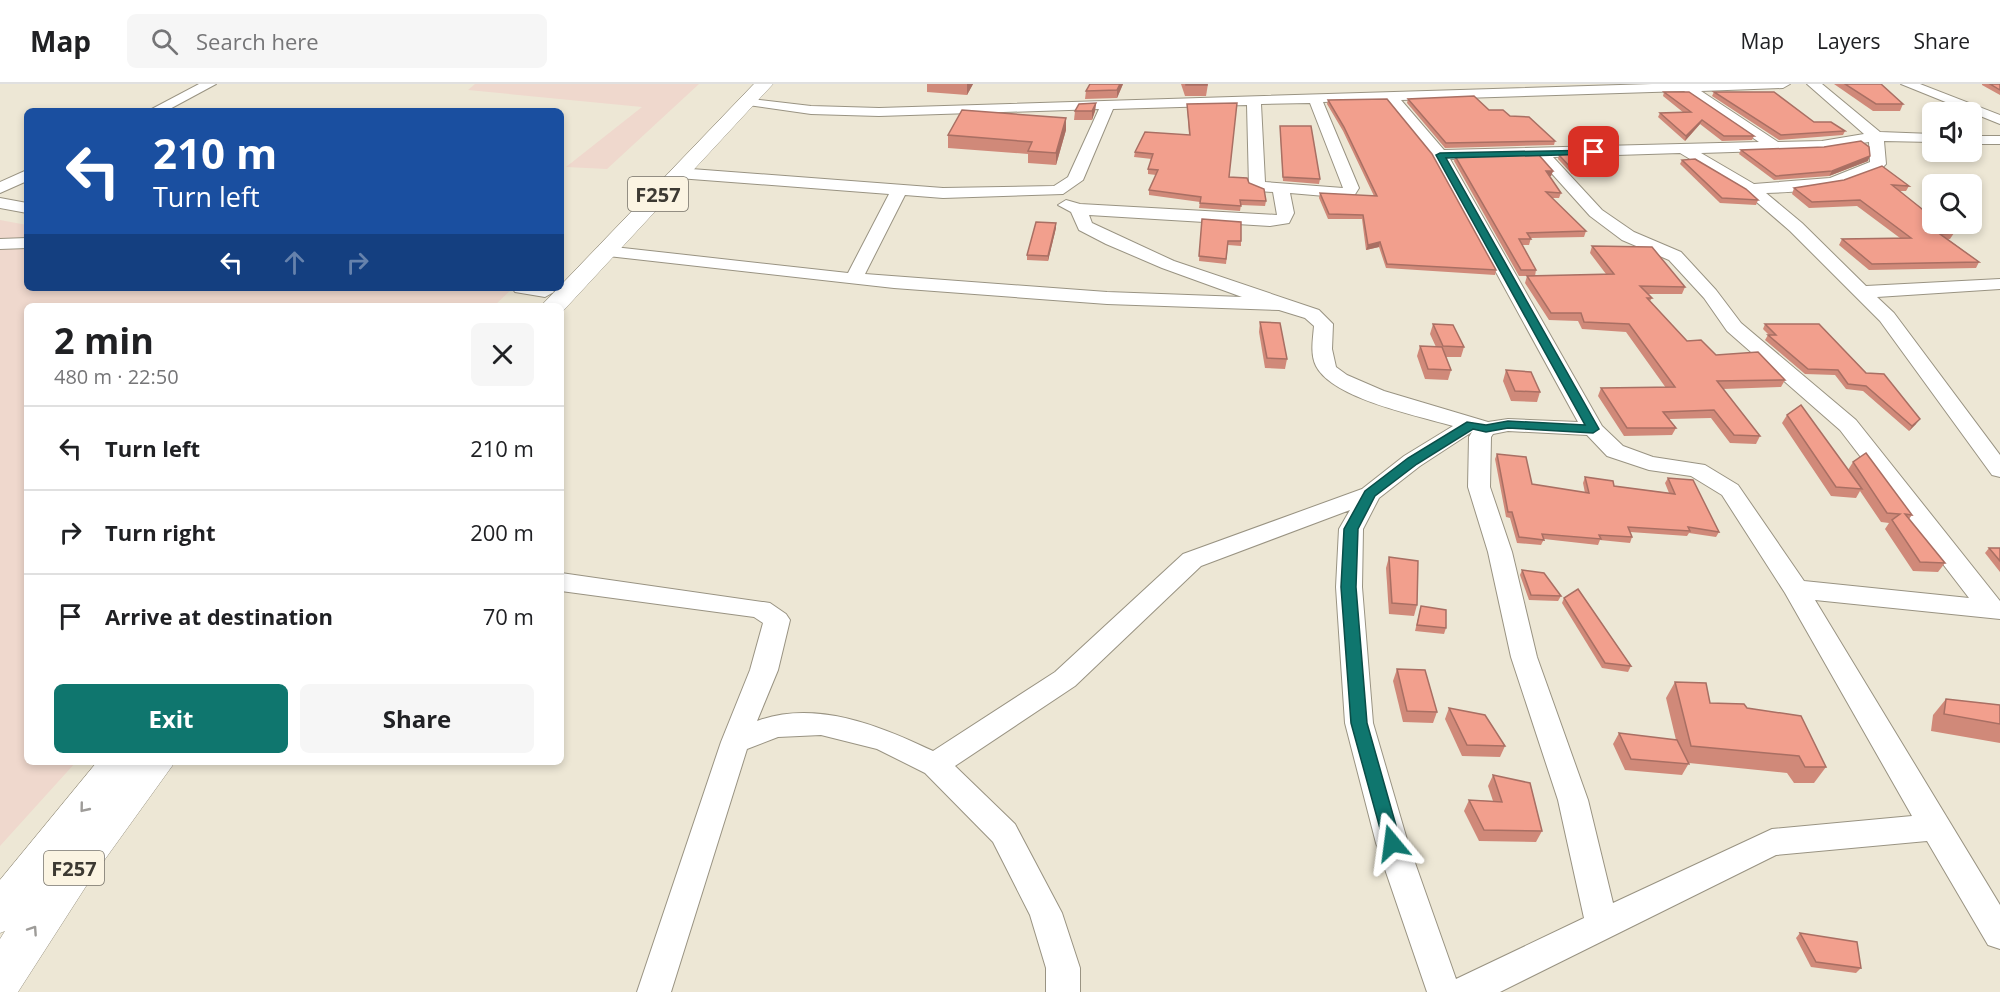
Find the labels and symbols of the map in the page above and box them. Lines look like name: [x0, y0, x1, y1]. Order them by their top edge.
pin: [1568, 126, 1619, 177]
road number: F257: [628, 177, 688, 211]
one-way arrow: [81, 801, 92, 812]
position arrow: [1360, 811, 1424, 875]
road number: F257: [44, 851, 104, 885]
one-way arrow: [26, 925, 37, 936]

